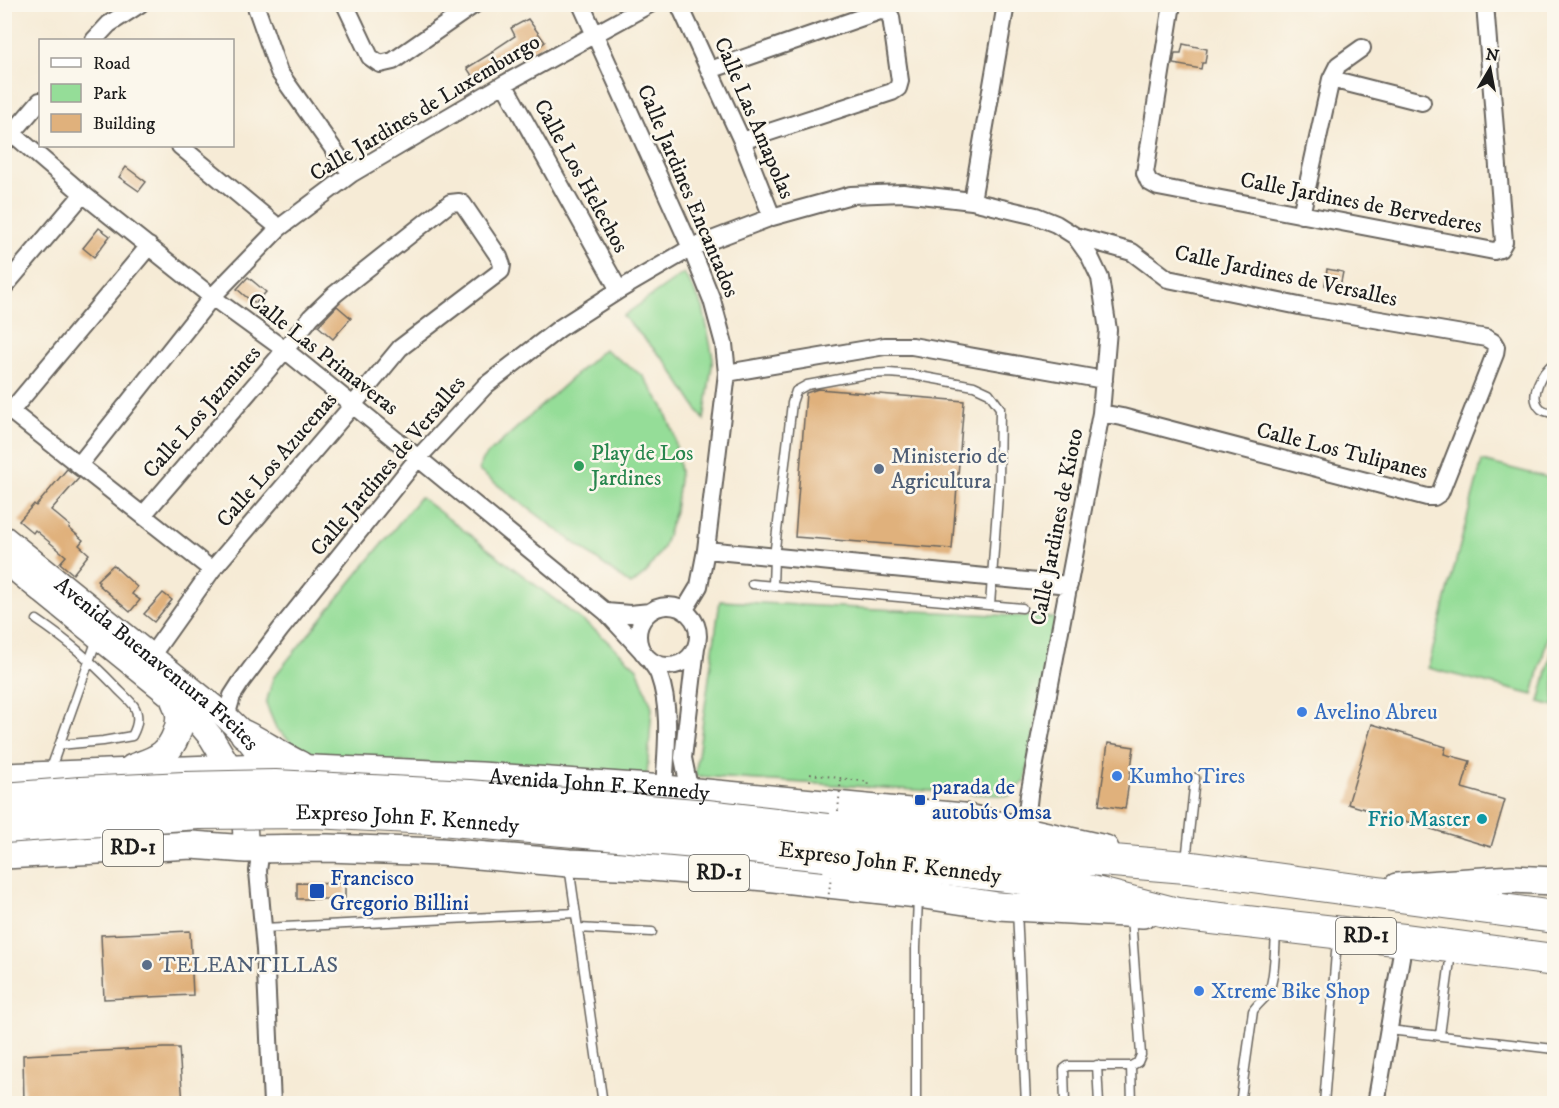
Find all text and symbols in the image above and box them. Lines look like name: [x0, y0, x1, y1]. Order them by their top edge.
street label: Calle Jardines de Luxemburgo: [305, 28, 545, 188]
street label: Calle Las Amapolas: [708, 33, 800, 203]
legend: [39, 39, 234, 147]
north arrow: [1460, 39, 1520, 99]
text: N: [1484, 44, 1501, 66]
text: Road: [93, 53, 130, 75]
street label: Calle Jardines Encantados: [631, 81, 745, 301]
text: Park: [93, 83, 127, 105]
street label: Calle Los Helechos: [528, 94, 634, 258]
text: Building: [93, 113, 155, 135]
street label: Calle Jardines de Bervederes: [1238, 166, 1484, 240]
street label: Calle Jardines de Versalles: [1172, 239, 1400, 313]
street label: Calle Las Primaveras: [242, 287, 404, 421]
street label: Calle Los Jazmines: [137, 340, 267, 484]
street label: Calle Jardines de Versalles: [305, 370, 471, 562]
street label: Calle Los Azucenas: [211, 387, 343, 533]
street label: Calle Los Tulipanes: [1253, 417, 1431, 485]
street label: Calle Jardines de Kioto: [1025, 426, 1089, 628]
place label: Play de Los Jardines: [589, 440, 693, 492]
place label: Ministerio de Agricultura: [891, 443, 1007, 495]
marker: Play de Los Jardines: [572, 459, 586, 473]
marker: Ministerio de Agricultura: [872, 462, 886, 476]
street label: Avenida Buenaventura Freites: [49, 571, 265, 756]
place label: Avelino Abreu: [1314, 699, 1438, 726]
marker: Avelino Abreu: [1295, 705, 1309, 719]
street label: Avenida John F. Kennedy: [488, 763, 711, 807]
place label: Kumho Tires: [1129, 763, 1245, 790]
marker: Kumho Tires: [1110, 769, 1124, 783]
place label: parada de autobús Omsa: [931, 774, 1052, 826]
marker: parada de autobús Omsa: [913, 793, 927, 807]
street label: Expreso John F. Kennedy: [295, 798, 521, 840]
place label: Frio Master: [1367, 806, 1471, 833]
marker: Frio Master: [1475, 812, 1489, 826]
road number: RD-1: [103, 830, 163, 866]
street label: Expreso John F. Kennedy: [777, 836, 1003, 890]
road number: RD-1: [689, 855, 749, 891]
place label: Francisco Gregorio Billini: [330, 865, 469, 917]
marker: Francisco Gregorio Billini: [308, 882, 326, 900]
road number: RD-1: [1336, 918, 1396, 954]
place label: TELEANTILLAS: [159, 952, 338, 979]
marker: TELEANTILLAS: [140, 958, 154, 972]
place label: Xtreme Bike Shop: [1211, 978, 1370, 1005]
marker: Xtreme Bike Shop: [1192, 984, 1206, 998]

